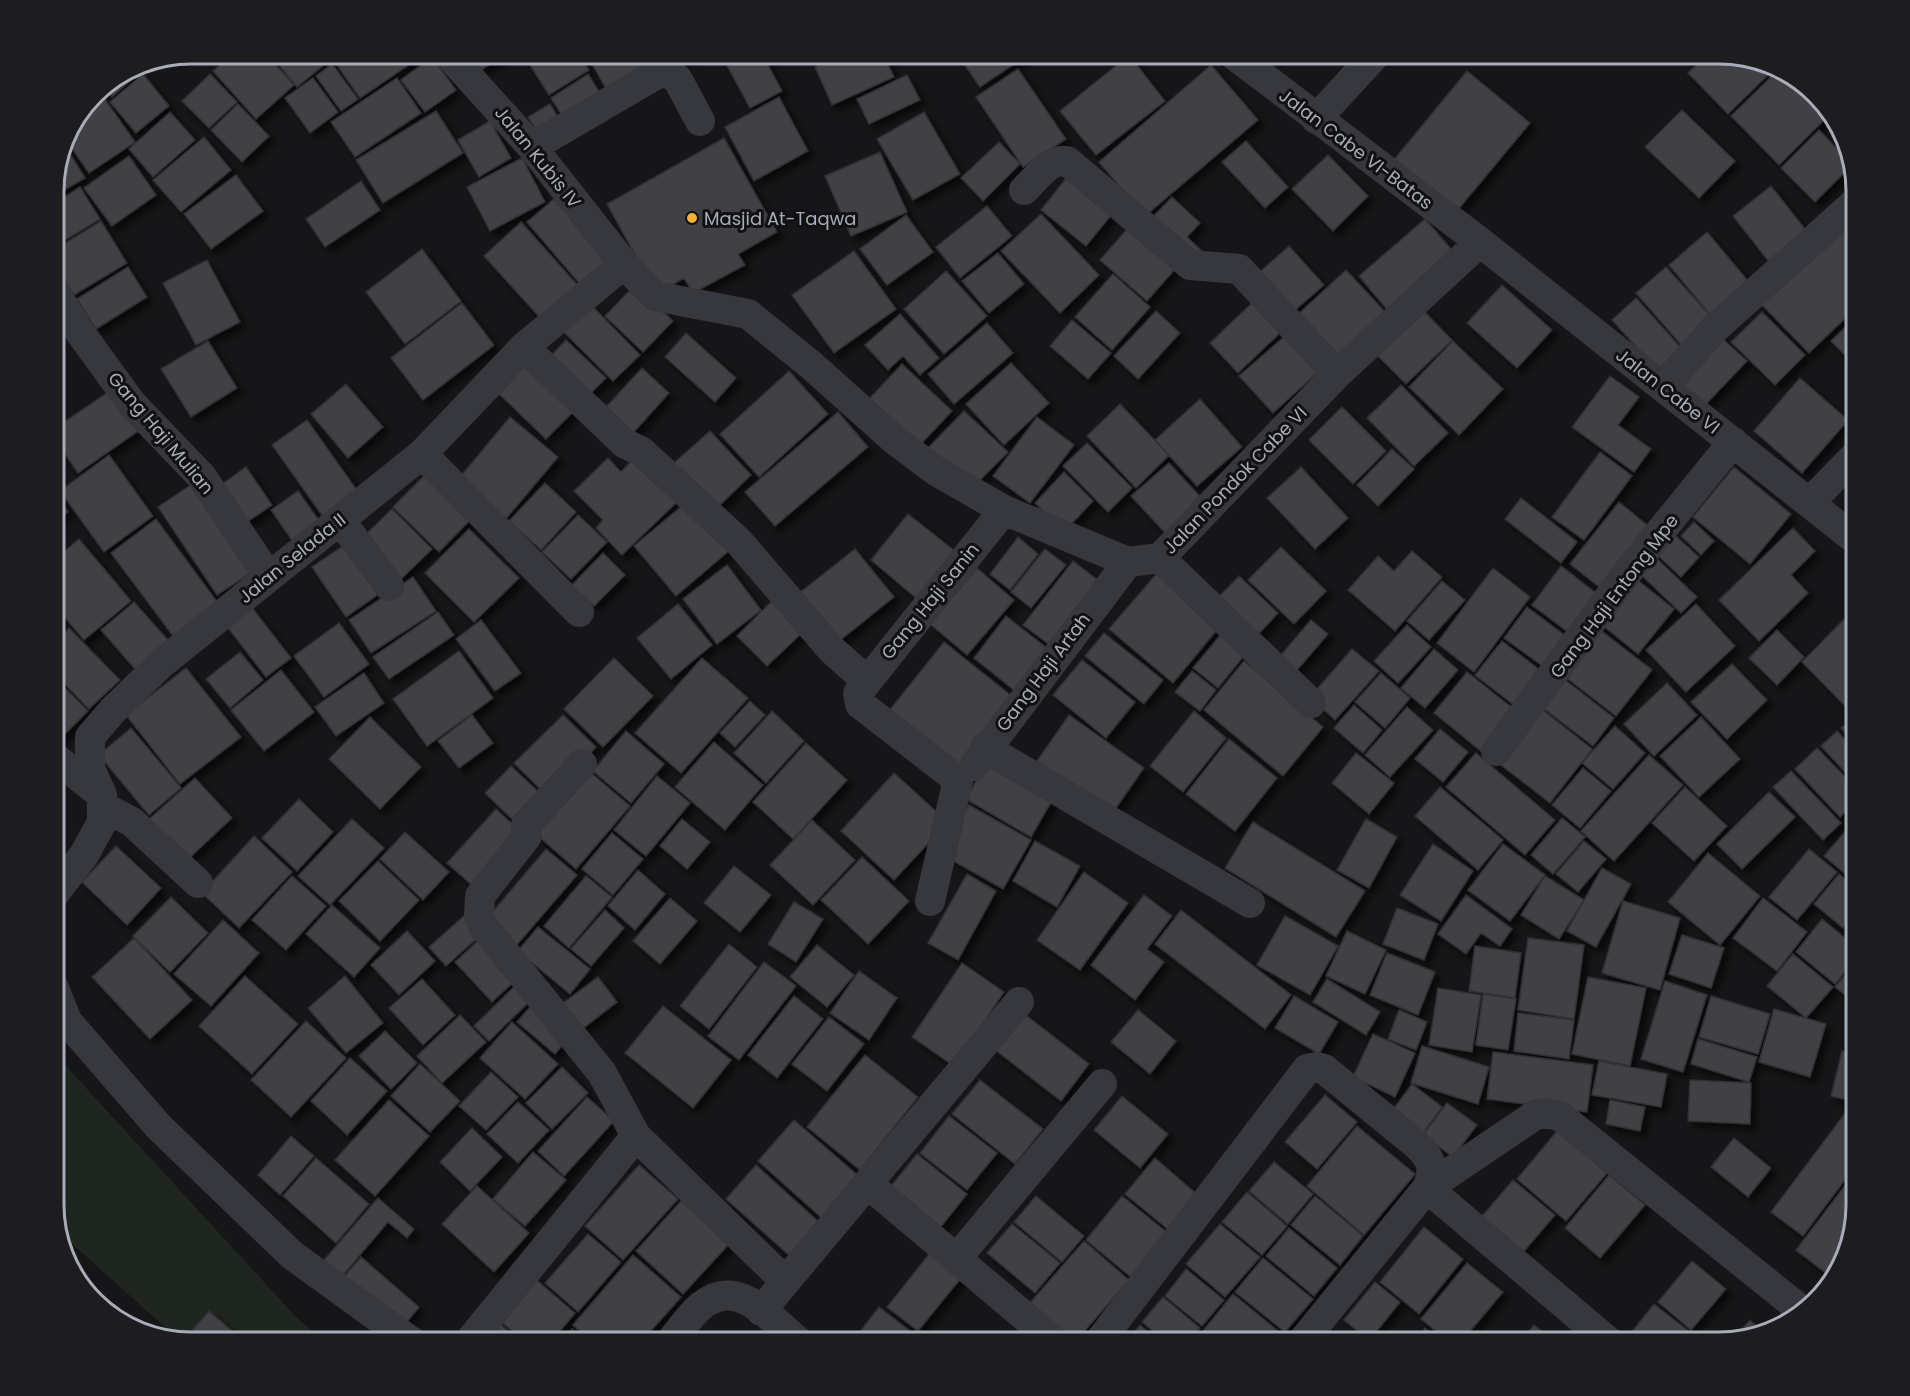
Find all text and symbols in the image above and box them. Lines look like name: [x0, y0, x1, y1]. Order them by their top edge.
street label: Jalan Cabe VI-Batas: [1274, 83, 1438, 215]
street label: Jalan Kubis IV: [489, 101, 587, 213]
place label: Masjid At-Taqwa: [704, 206, 857, 231]
marker: Masjid At-Taqwa: [685, 211, 699, 225]
street label: Jalan Cabe VI: [1611, 343, 1725, 439]
street label: Gang Haji Mulian: [102, 367, 220, 499]
street label: Jalan Pondok Cabe VI: [1158, 401, 1312, 559]
street label: Jalan Selada II: [233, 507, 351, 609]
street label: Gang Haji Entong Mpe: [1544, 509, 1684, 683]
street label: Gang Haji Sanin: [875, 537, 985, 665]
street label: Gang Haji Artah: [990, 608, 1096, 736]

